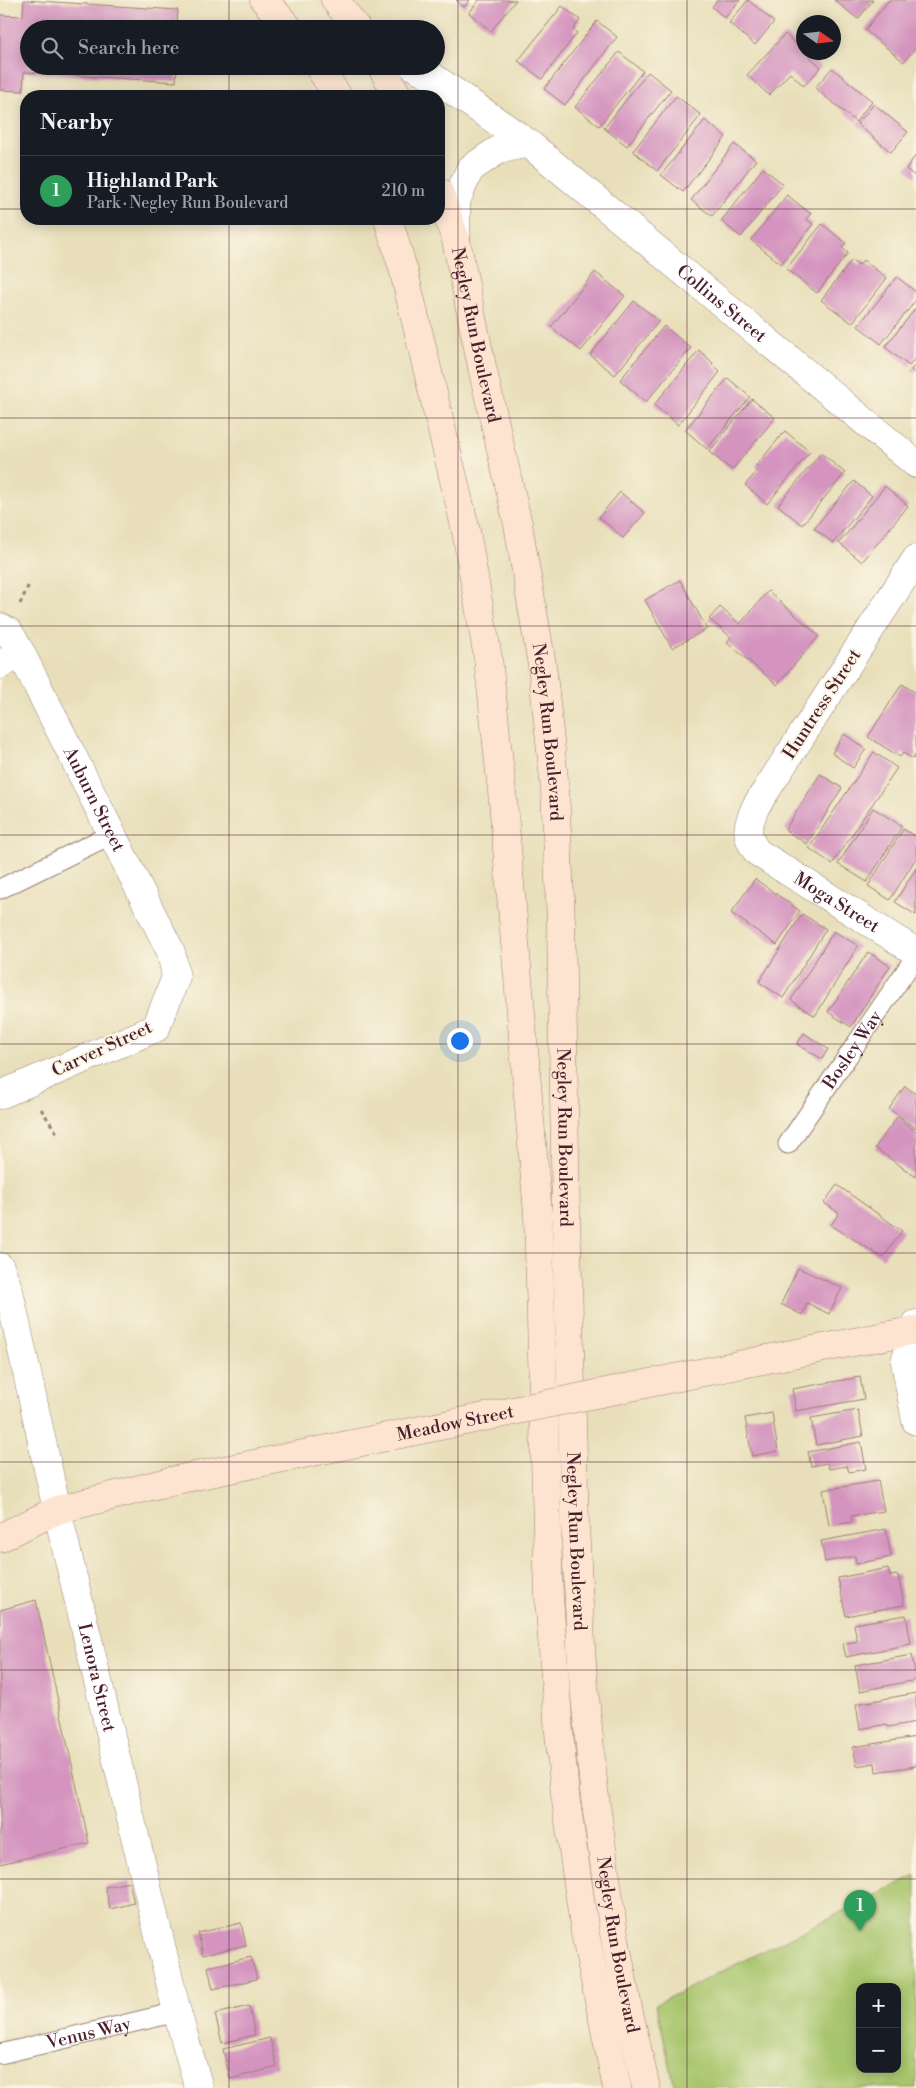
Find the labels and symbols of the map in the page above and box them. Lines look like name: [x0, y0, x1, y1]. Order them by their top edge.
north arrow: [796, 15, 841, 60]
street label: Negley Run Boulevard: [446, 245, 506, 426]
street label: Collins Street: [672, 259, 772, 348]
street label: Negley Run Boulevard: [527, 641, 568, 822]
street label: Huntress Street: [778, 644, 867, 763]
street label: Auburn Street: [58, 742, 131, 856]
street label: Moga Street: [790, 867, 885, 938]
street label: Bosley Way: [817, 1006, 887, 1094]
street label: Carver Street: [48, 1015, 156, 1082]
your location: [447, 1028, 473, 1054]
street label: Negley Run Boulevard: [552, 1048, 578, 1228]
street label: Meadow Street: [394, 1400, 516, 1446]
street label: Negley Run Boulevard: [561, 1452, 592, 1632]
street label: Lenora Street: [73, 1621, 121, 1735]
street label: Negley Run Boulevard: [592, 1855, 645, 2036]
pin: 1: [844, 1890, 876, 1931]
street label: Venus Way: [43, 2012, 133, 2054]

